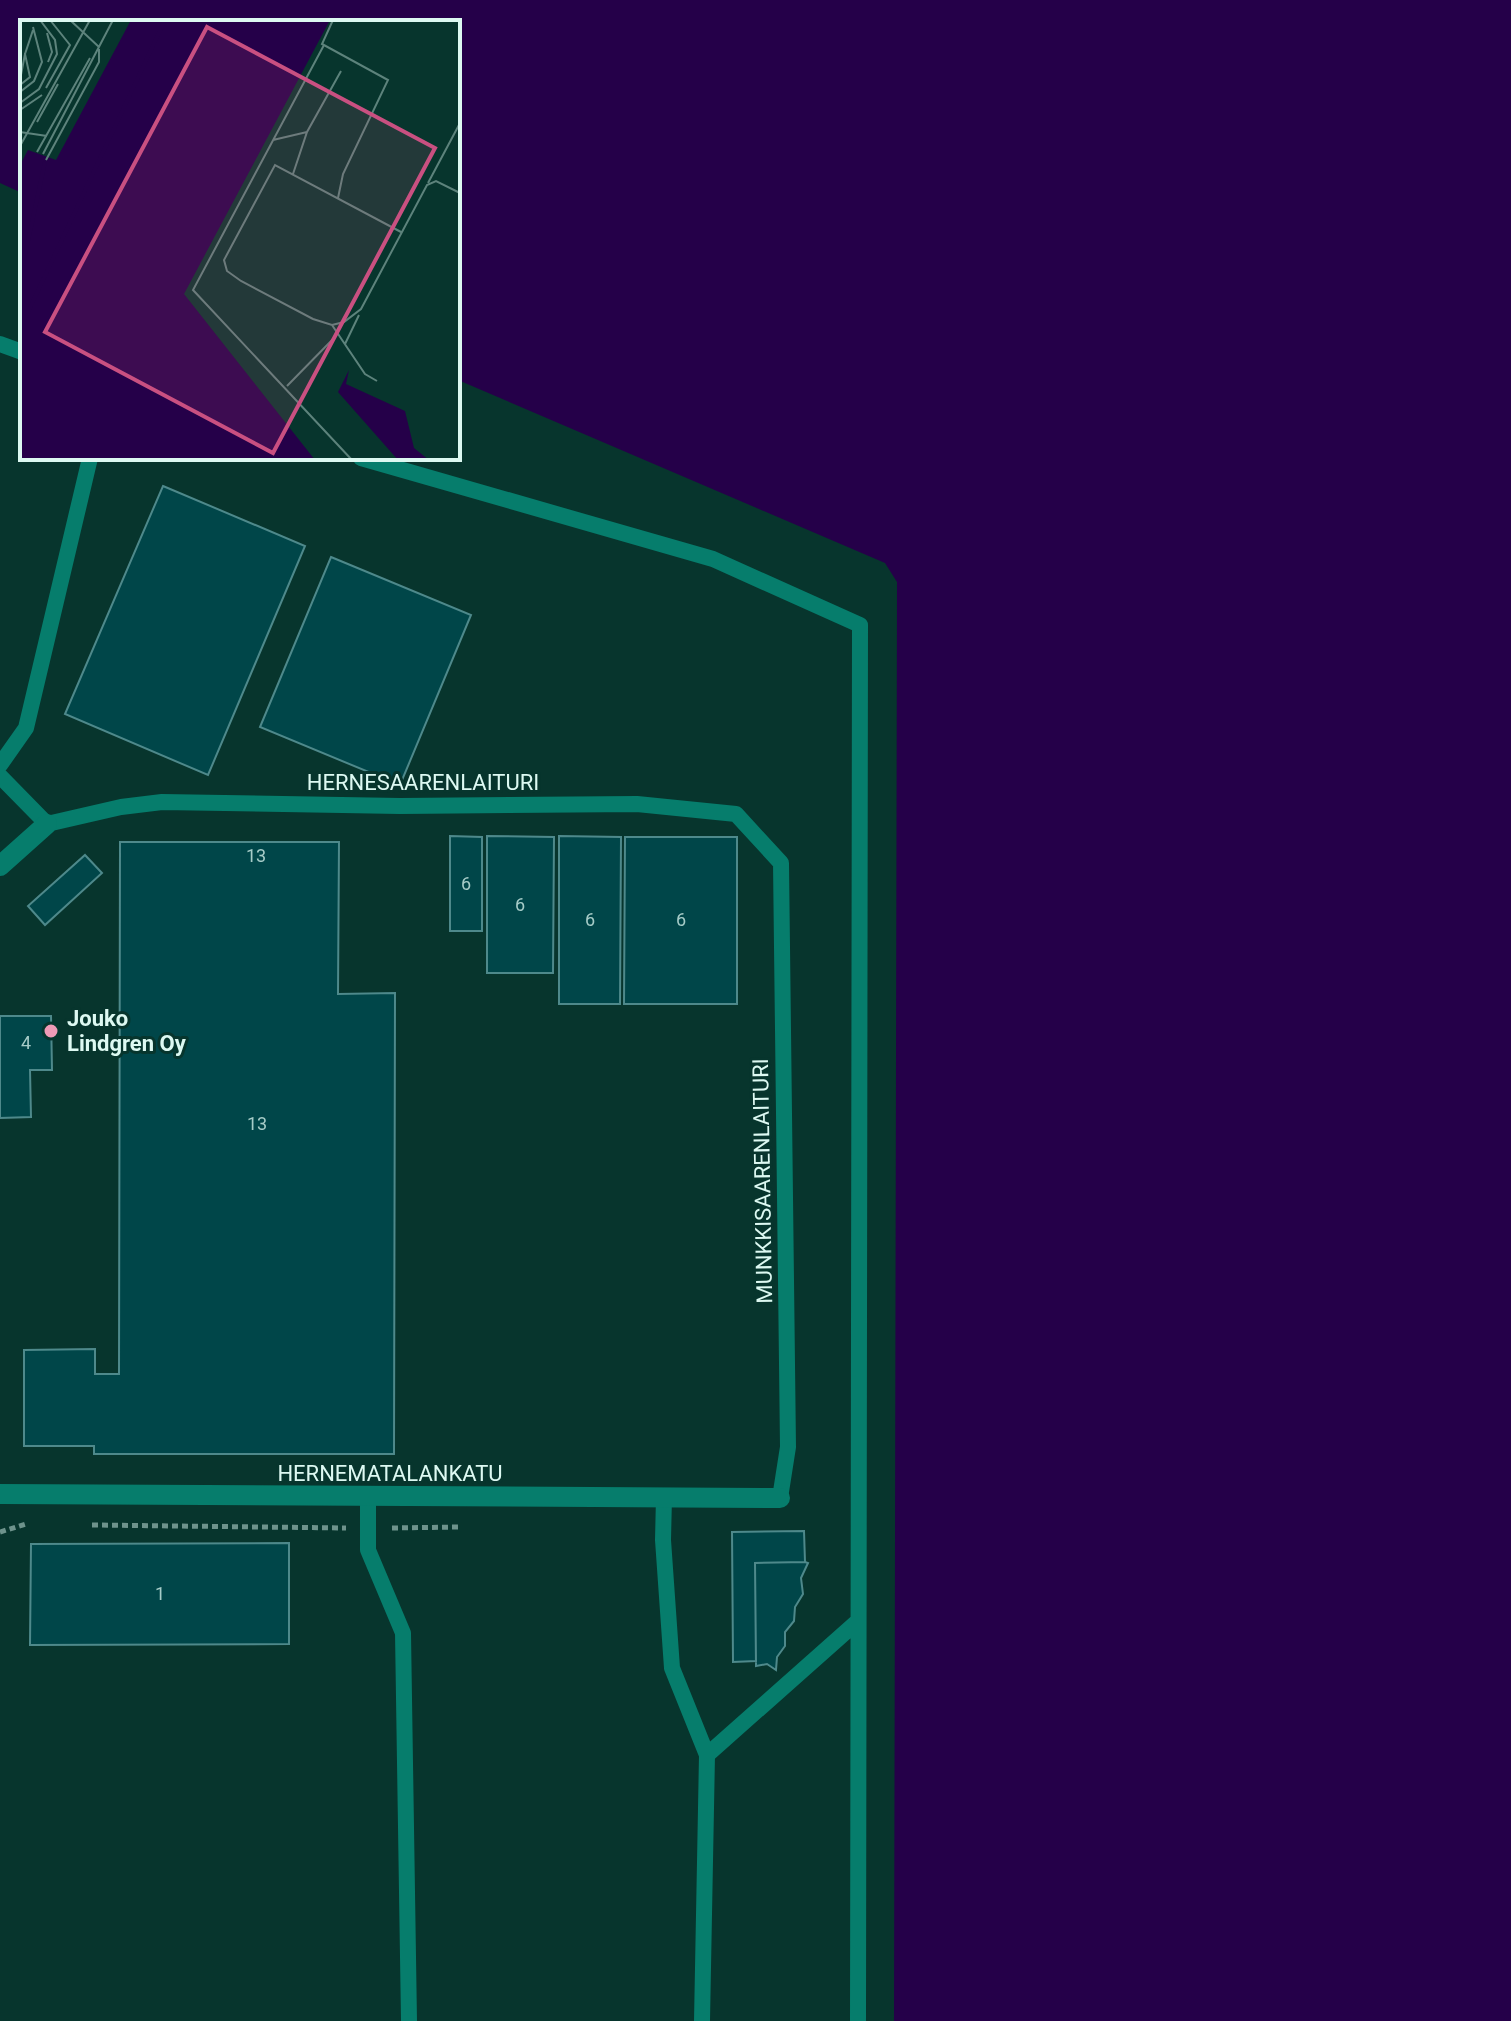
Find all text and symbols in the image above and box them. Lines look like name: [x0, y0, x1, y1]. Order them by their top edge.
inset map: [20, 20, 460, 460]
street label: HERNESAARENLAITURI: [307, 770, 539, 795]
house number: 13: [246, 845, 266, 866]
house number: 6: [461, 873, 471, 894]
house number: 6: [515, 894, 525, 915]
house number: 6: [585, 909, 595, 930]
house number: 6: [676, 909, 686, 930]
place label: Jouko Lindgren Oy: [67, 1006, 187, 1056]
marker: Jouko Lindgren Oy: [42, 1022, 60, 1040]
house number: 4: [21, 1032, 31, 1053]
street label: MUNKKISAARENLAITURI: [748, 1058, 777, 1304]
house number: 13: [247, 1113, 267, 1134]
street label: HERNEMATALANKATU: [277, 1461, 503, 1486]
house number: 1: [155, 1583, 165, 1604]

